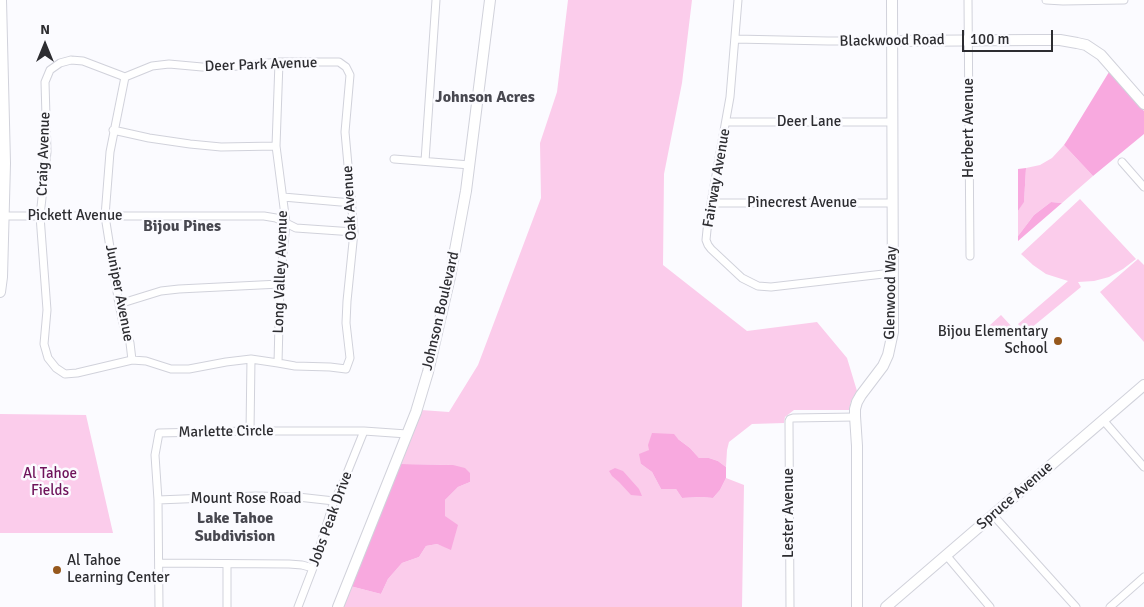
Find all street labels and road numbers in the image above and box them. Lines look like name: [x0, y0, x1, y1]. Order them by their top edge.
street label: Blackwood Road: [839, 31, 945, 51]
street label: Deer Park Avenue: [204, 54, 318, 76]
street label: Herbert Avenue: [960, 78, 978, 178]
street label: Craig Avenue: [34, 112, 54, 196]
street label: Deer Lane: [777, 113, 841, 131]
street label: Fairway Avenue: [699, 127, 735, 229]
street label: Oak Avenue: [339, 165, 361, 241]
street label: Pinecrest Avenue: [747, 194, 857, 212]
street label: Pickett Avenue: [27, 207, 123, 225]
street label: Long Valley Avenue: [270, 210, 292, 334]
street label: Juniper Avenue: [101, 243, 137, 343]
street label: Glenwood Way: [881, 246, 901, 340]
street label: Johnson Boulevard: [419, 250, 463, 372]
street label: Marlette Circle: [178, 422, 274, 442]
street label: Spruce Avenue: [973, 458, 1057, 534]
street label: Lester Avenue: [780, 468, 798, 558]
street label: Jobs Peak Drive: [305, 469, 357, 569]
street label: Mount Rose Road: [191, 490, 301, 508]

